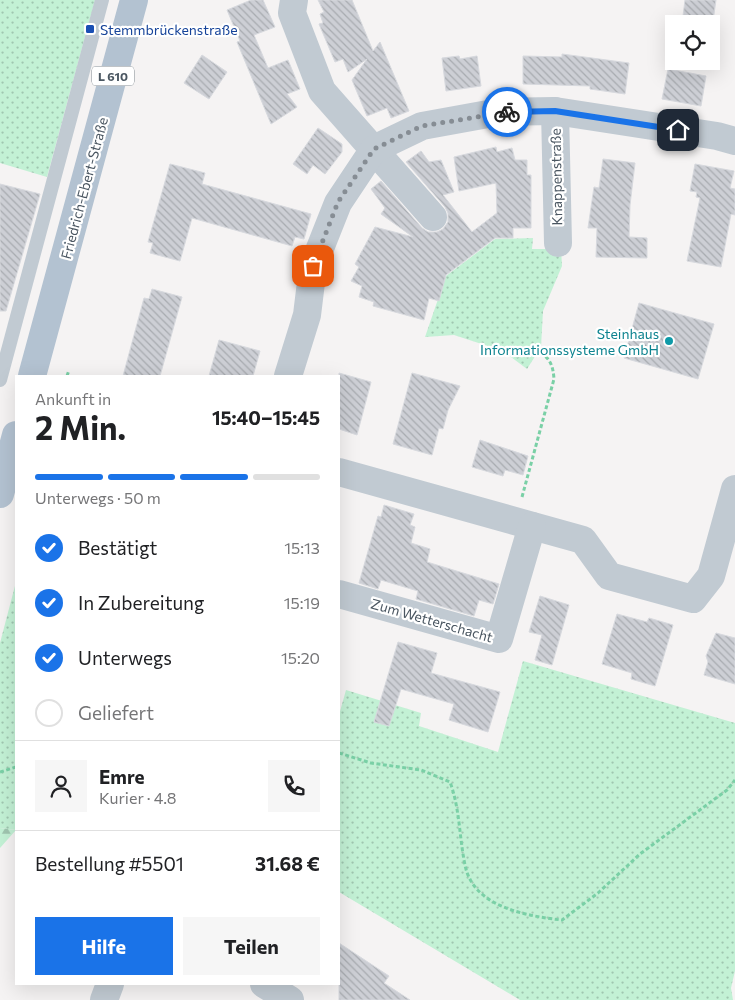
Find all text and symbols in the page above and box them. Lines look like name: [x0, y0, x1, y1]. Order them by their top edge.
map controls: [665, 15, 720, 70]
button: locate: [665, 15, 720, 70]
place label: Stemmbrückenstraße: [100, 21, 238, 38]
marker: Stemmbrückenstraße: [84, 23, 96, 35]
road number: L 610: [92, 66, 134, 85]
courier: [482, 87, 532, 137]
icon: bike: [493, 98, 521, 126]
pin: [657, 109, 699, 151]
street label: Friedrich-Ebert-Straße: [57, 115, 111, 261]
icon: home: [664, 116, 692, 144]
street label: Knappenstraße: [547, 128, 565, 226]
pin: [292, 245, 334, 287]
icon: bag: [299, 252, 327, 280]
place label: Steinhaus Informationssysteme GmbH: [480, 325, 659, 358]
marker: Steinhaus Informationssysteme GmbH: [663, 335, 675, 347]
text: Ankunft in: [35, 389, 111, 408]
text: 15:40–15:45: [212, 406, 320, 429]
text: 2 Min.: [35, 407, 126, 447]
text: Unterwegs · 50 m: [35, 488, 161, 507]
icon: check: [35, 534, 63, 562]
text: Bestätigt: [78, 536, 157, 559]
text: 15:13: [284, 538, 320, 557]
icon: check: [35, 589, 63, 617]
text: In Zubereitung: [78, 591, 204, 614]
text: 15:19: [284, 593, 320, 612]
street label: Zum Wetterschacht: [369, 594, 495, 646]
icon: check: [35, 644, 63, 672]
text: Unterwegs: [78, 646, 172, 669]
text: 15:20: [281, 648, 320, 667]
text: Geliefert: [78, 701, 154, 724]
button: person: [35, 760, 87, 812]
button: phone: [268, 760, 320, 812]
text: Emre: [99, 765, 145, 788]
text: Kurier · 4.8: [99, 788, 176, 807]
text: Bestellung #5501: [35, 852, 184, 875]
text: 31.68 €: [255, 852, 320, 875]
button: Hilfe: [35, 917, 173, 975]
button: Teilen: [183, 917, 320, 975]

